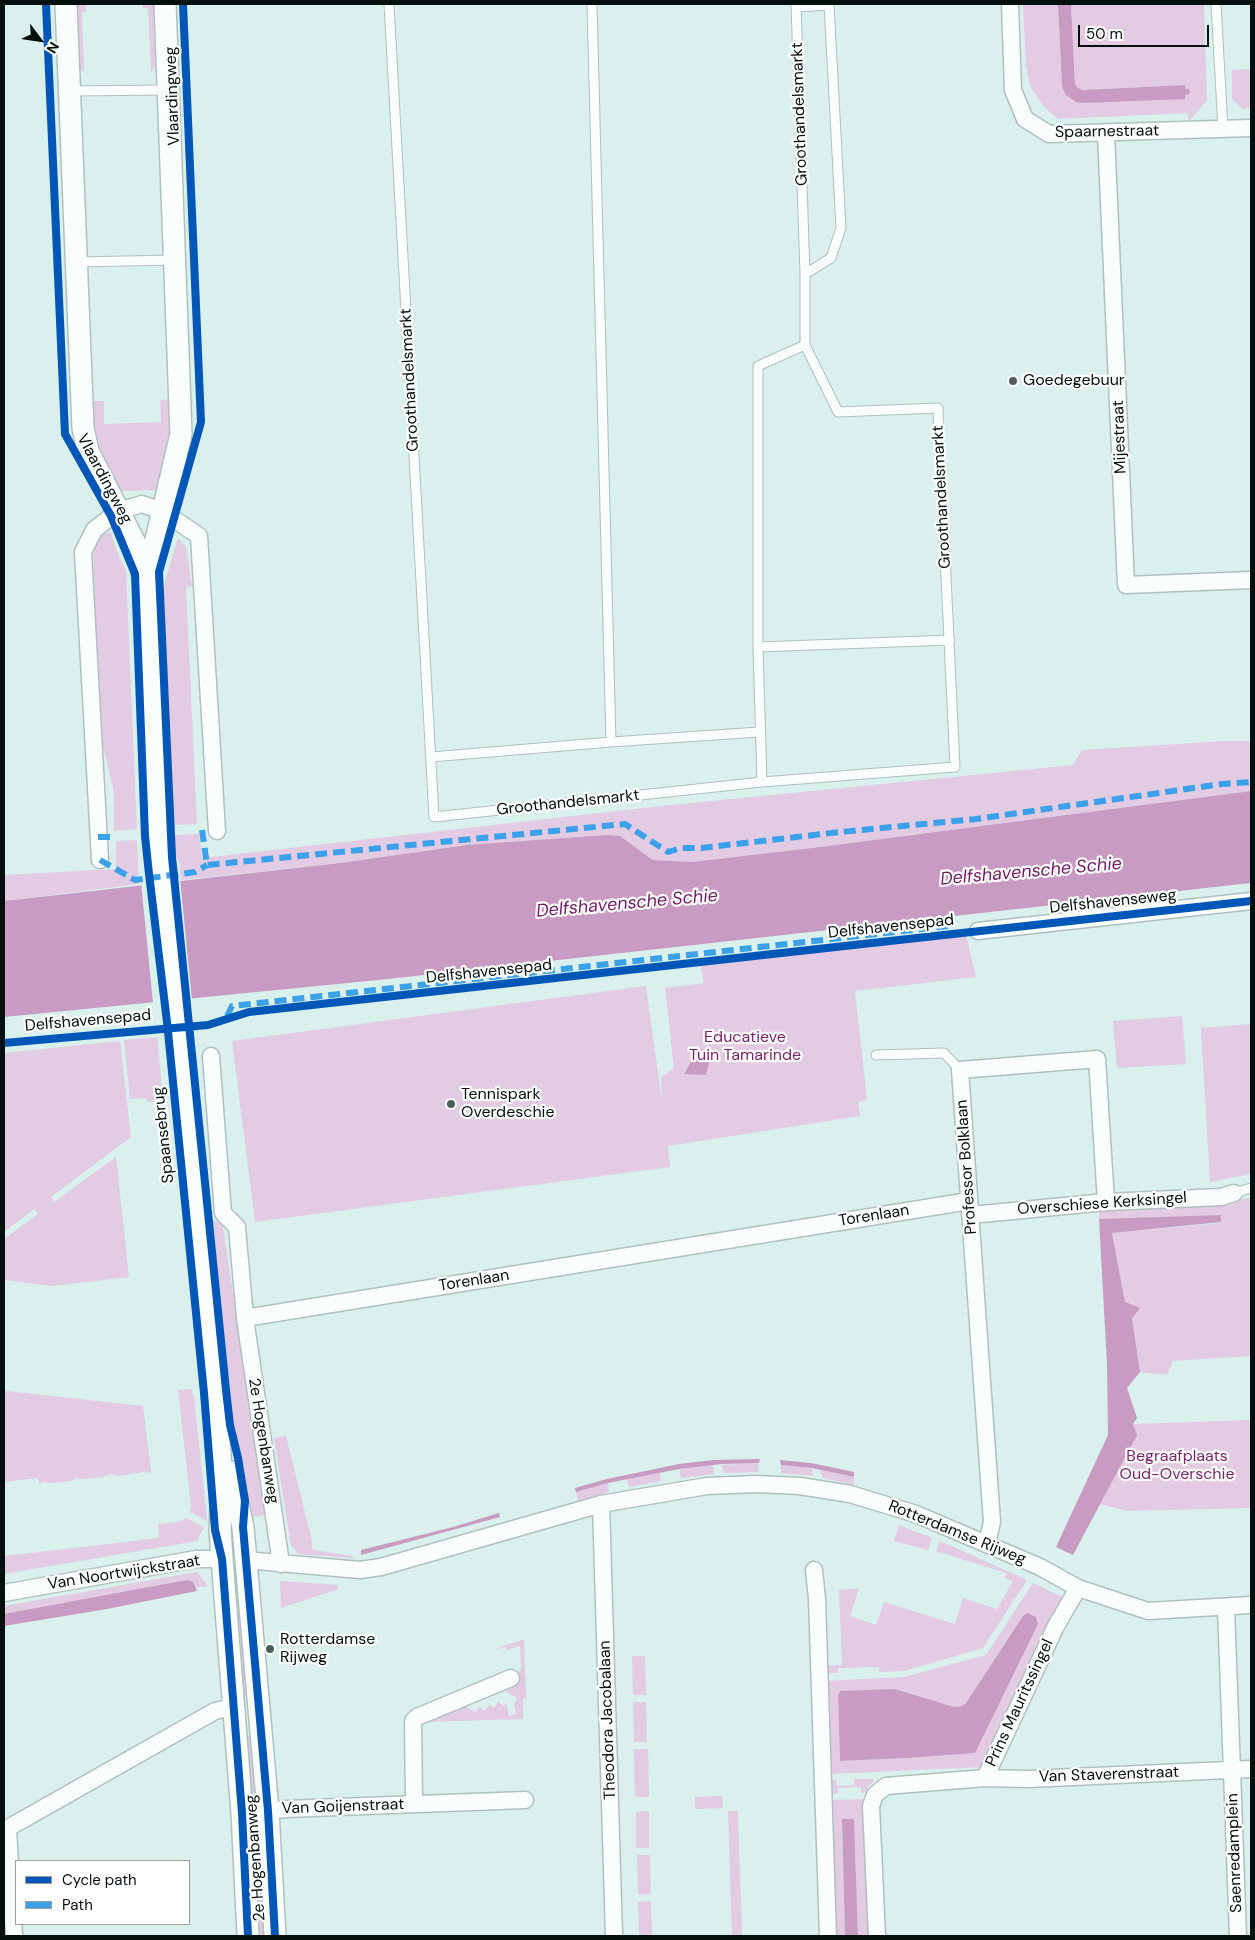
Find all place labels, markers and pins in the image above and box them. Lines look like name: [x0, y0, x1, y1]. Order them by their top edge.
place label: Goedegebuur: [1023, 371, 1125, 391]
marker: Goedegebuur: [1007, 375, 1019, 387]
place label: Tennispark Overdeschie: [461, 1085, 555, 1123]
marker: Tennispark Overdeschie: [445, 1098, 457, 1110]
place label: Rotterdamse Rijweg: [280, 1630, 375, 1668]
marker: Rotterdamse Rijweg: [264, 1643, 276, 1655]

